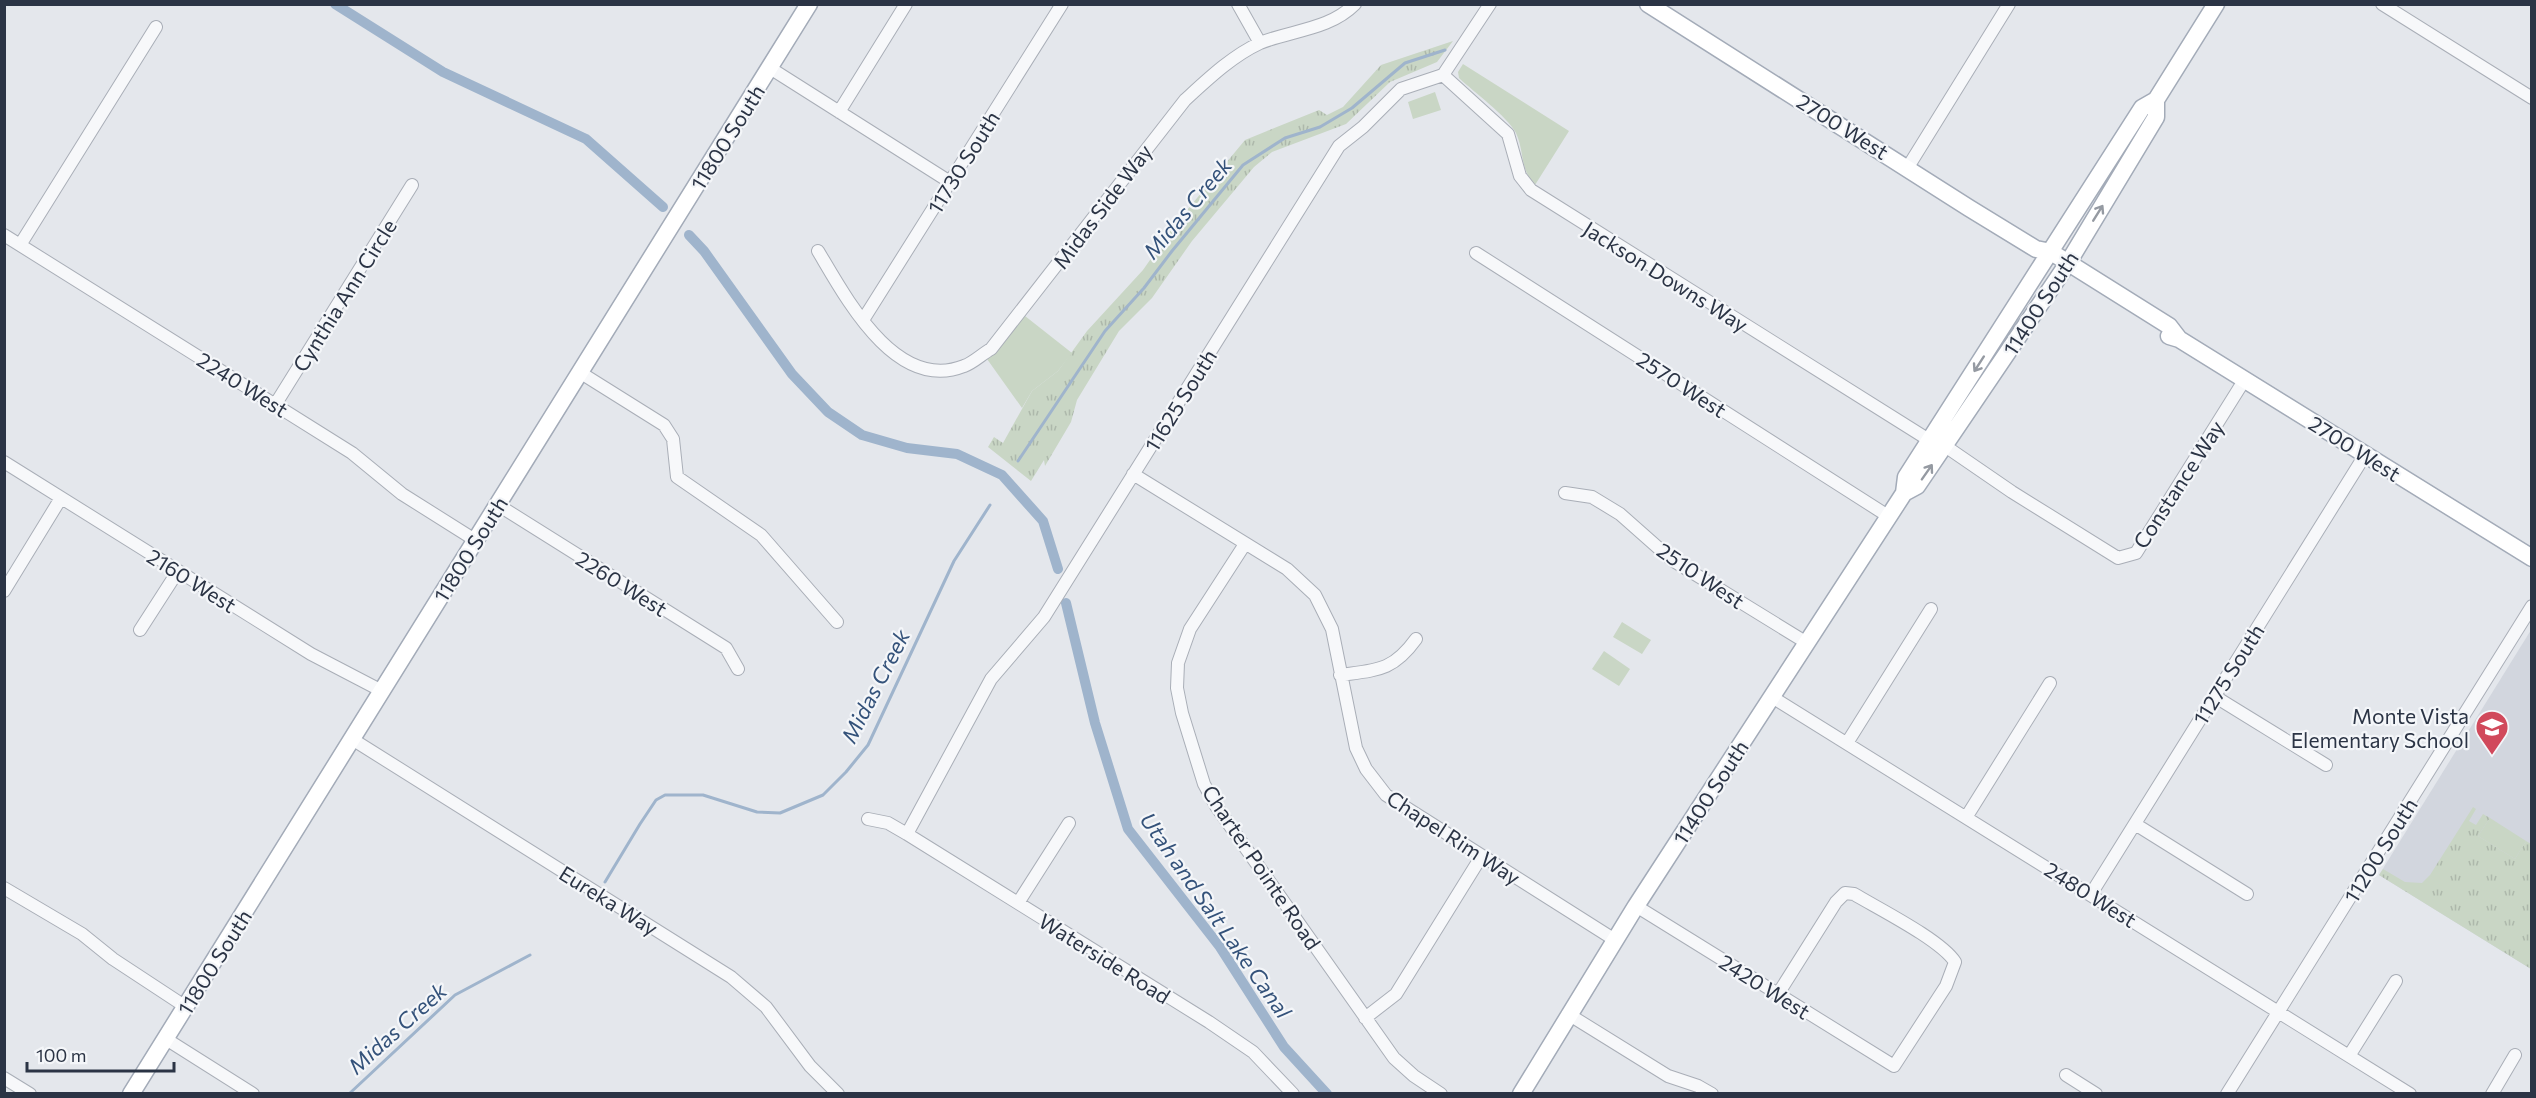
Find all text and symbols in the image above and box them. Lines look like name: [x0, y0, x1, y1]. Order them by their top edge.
street label: 11800 South: [685, 80, 769, 194]
street label: 2700 West: [1793, 88, 1893, 164]
street label: 11730 South: [922, 106, 1004, 218]
street label: Midas Side Way: [1047, 139, 1157, 273]
water label: Midas Creek: [1137, 151, 1238, 264]
one-way arrow: [2093, 205, 2105, 222]
street label: Cynthia Ann Circle: [287, 214, 401, 376]
street label: Jackson Downs Way: [1579, 215, 1753, 337]
street label: 11400 South: [1997, 246, 2083, 360]
street label: 11625 South: [1139, 344, 1221, 456]
street label: 2240 West: [193, 346, 293, 422]
street label: 2570 West: [1633, 346, 1731, 422]
one-way arrow: [1973, 355, 1985, 372]
street label: 2700 West: [2305, 410, 2405, 486]
street label: Constance Way: [2127, 415, 2229, 553]
one-way arrow: [1921, 465, 1933, 481]
street label: 11800 South: [428, 492, 512, 606]
street label: 2510 West: [1653, 537, 1749, 613]
street label: 2160 West: [143, 543, 241, 617]
street label: 2260 West: [572, 545, 672, 621]
street label: 11275 South: [2187, 619, 2269, 729]
water label: Midas Creek: [835, 624, 916, 747]
place label: Monte Vista Elementary School: [2291, 703, 2469, 752]
school or university icon: Monte Vista Elementary School: [2474, 709, 2510, 756]
street label: 11400 South: [1667, 735, 1753, 849]
street label: Charter Pointe Road: [1198, 780, 1326, 954]
street label: Chapel Rim Way: [1383, 785, 1525, 889]
street label: 11200 South: [2338, 793, 2422, 907]
water label: Utah and Salt Lake Canal: [1135, 807, 1298, 1024]
street label: 2480 West: [2040, 856, 2142, 932]
street label: Eureka Way: [555, 860, 663, 940]
street label: 11800 South: [172, 905, 256, 1019]
street label: Waterside Road: [1035, 908, 1175, 1008]
street label: 2420 West: [1715, 948, 1815, 1024]
water label: Midas Creek: [342, 976, 453, 1079]
scale bar: [27, 1035, 174, 1073]
text: 100 m: [36, 1044, 86, 1066]

